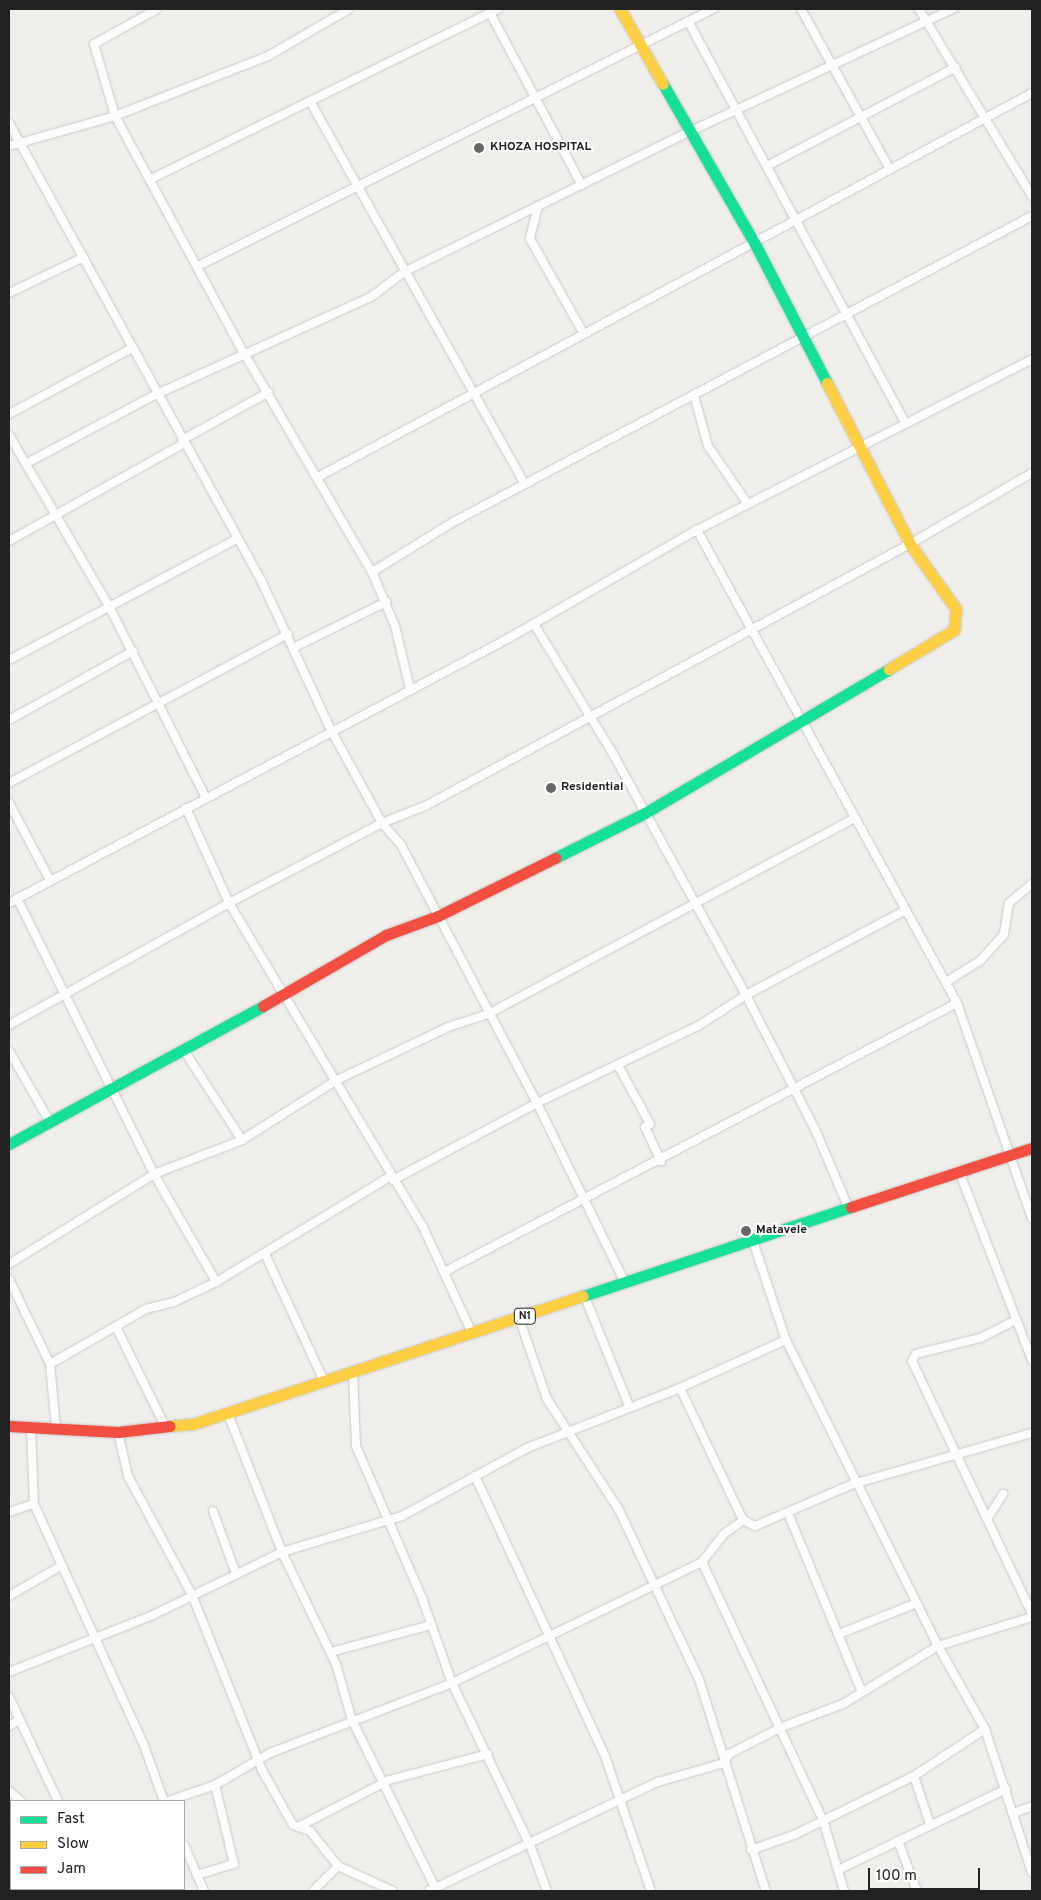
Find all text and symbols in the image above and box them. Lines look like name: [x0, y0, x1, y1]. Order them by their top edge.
marker: KHOZA HOSPITAL: [472, 141, 486, 155]
place label: KHOZA HOSPITAL: [490, 141, 592, 155]
place label: Residential: [561, 781, 623, 795]
marker: Residential: [545, 782, 557, 794]
place label: Matavele: [756, 1224, 807, 1238]
marker: Matavele: [740, 1225, 752, 1237]
road number: N1: [514, 1308, 536, 1324]
legend: [10, 1800, 185, 1890]
text: Fast: [57, 1810, 85, 1829]
text: Slow: [57, 1835, 89, 1854]
scale bar: [871, 1858, 984, 1890]
text: Jam: [57, 1860, 86, 1879]
text: 100 m: [876, 1867, 917, 1886]

